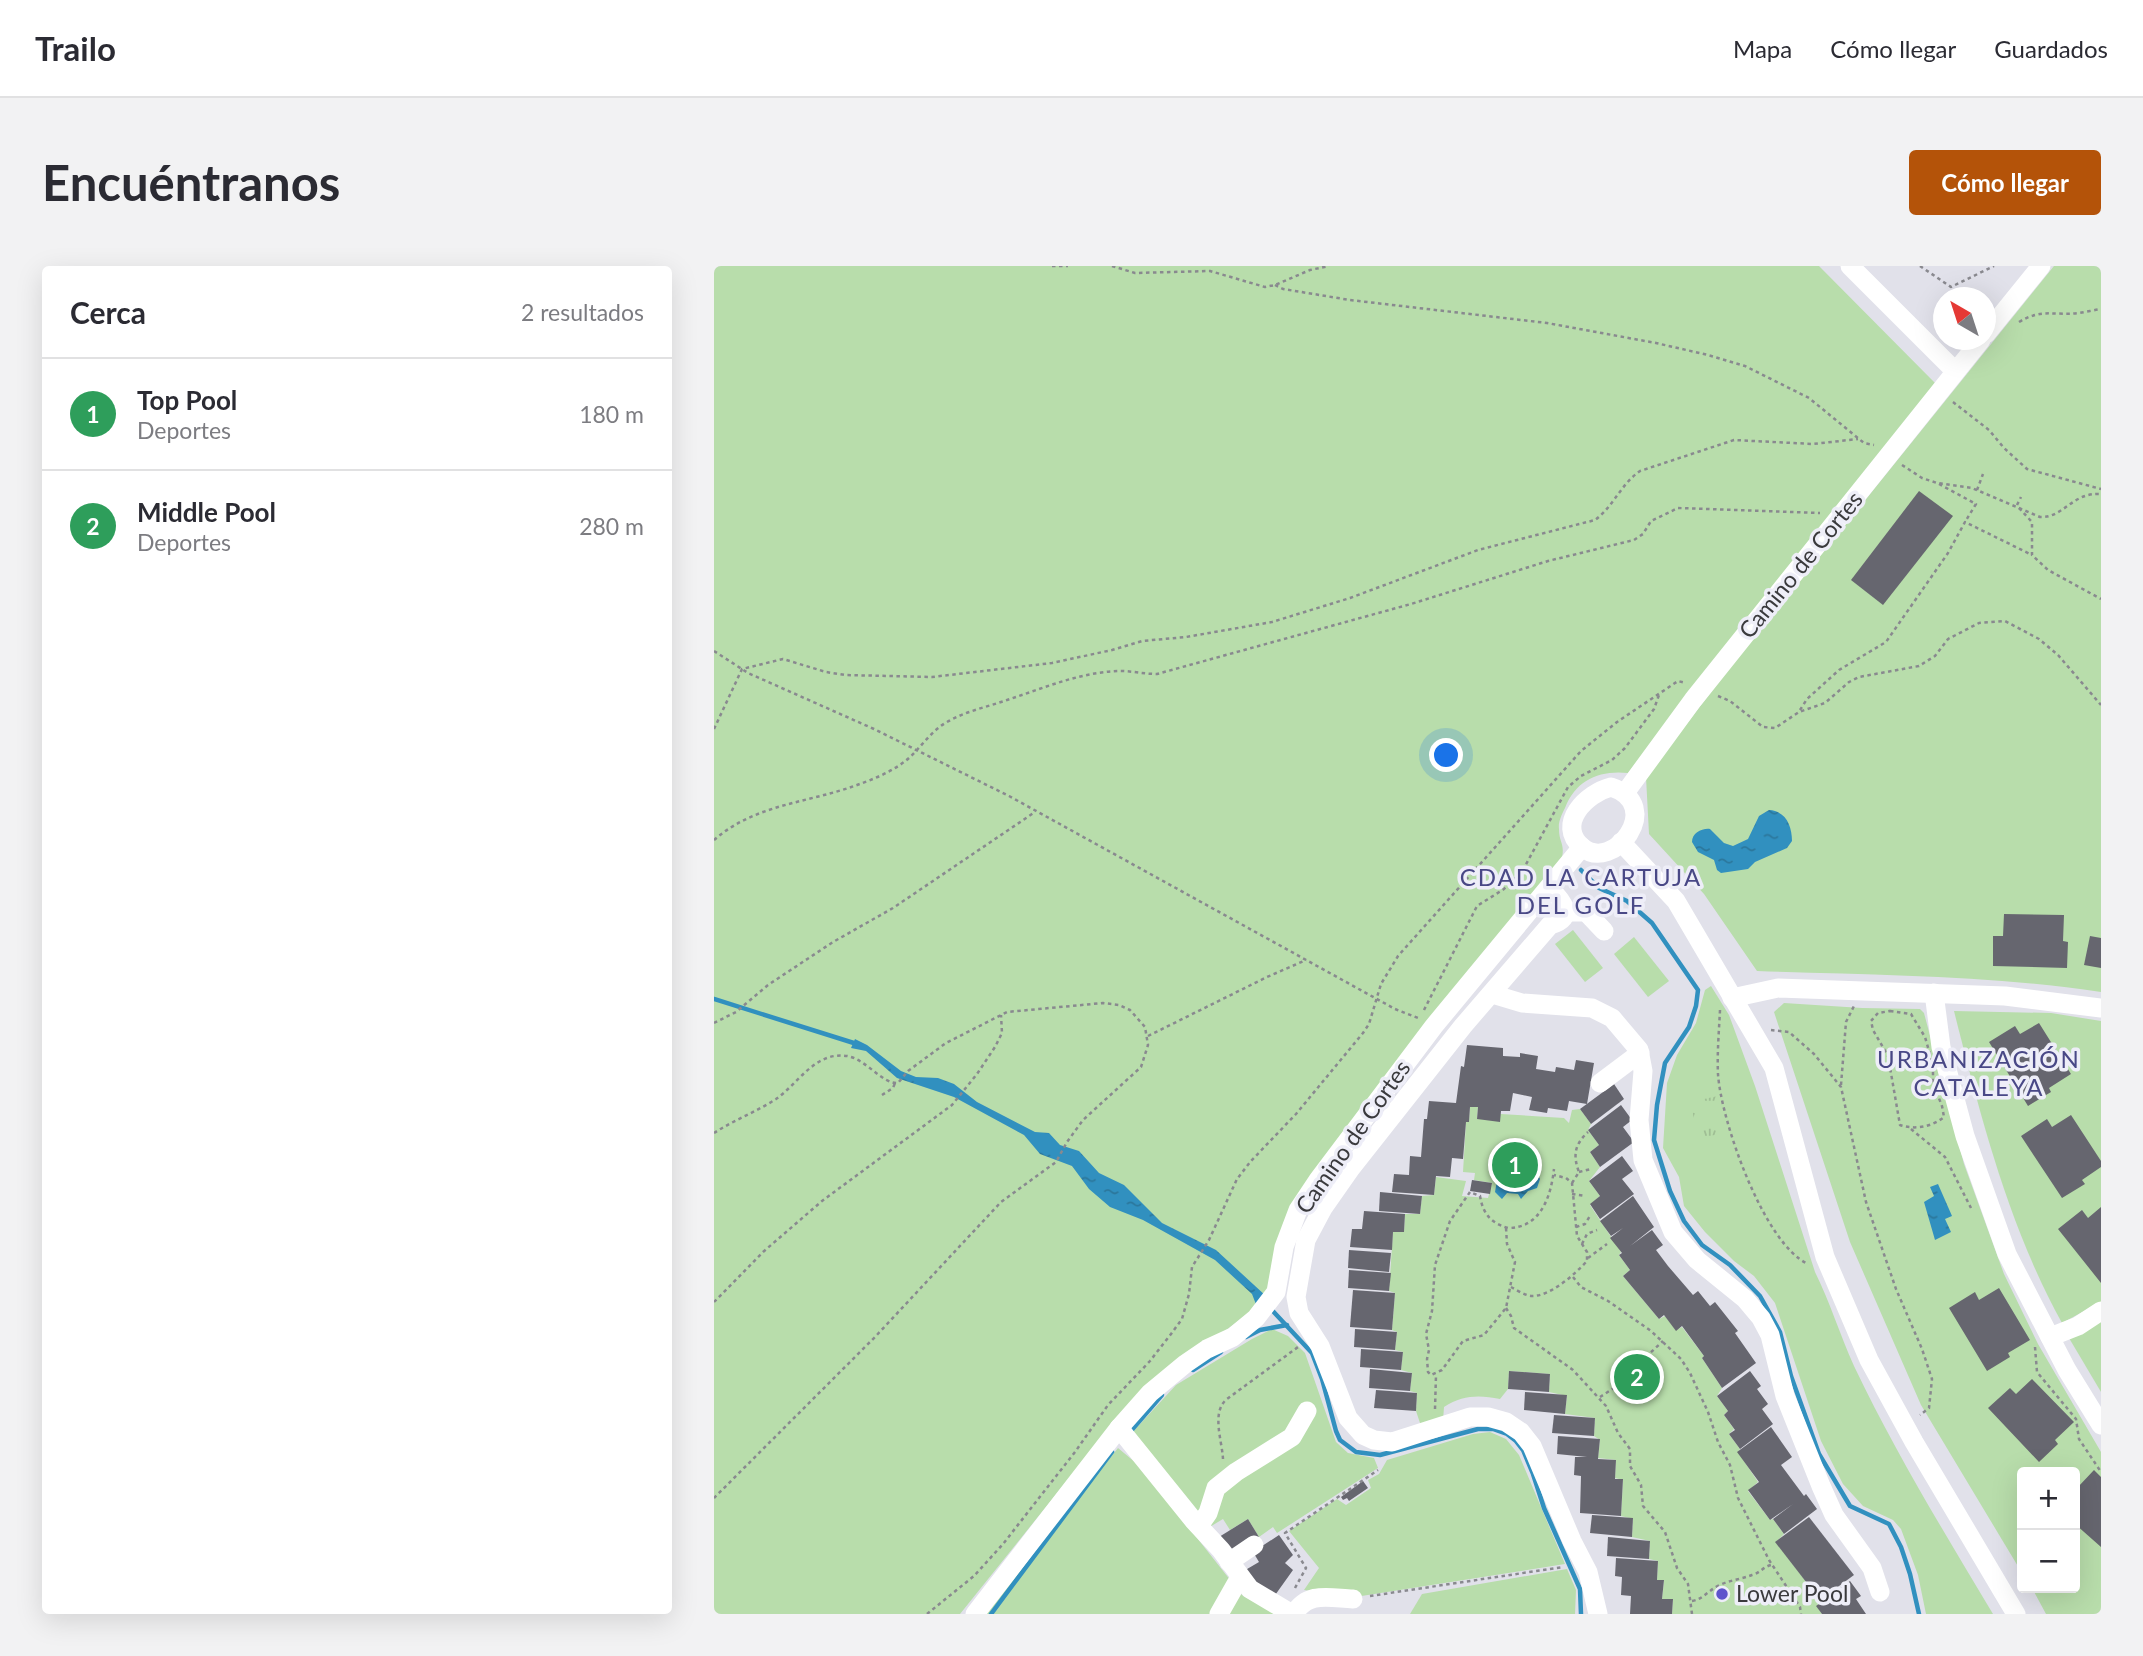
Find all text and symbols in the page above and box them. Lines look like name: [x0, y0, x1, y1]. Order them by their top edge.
text: Trailo: [35, 28, 116, 68]
text: Mapa: [1733, 34, 1792, 63]
text: Cómo llegar: [1830, 34, 1956, 63]
text: Guardados: [1994, 34, 2108, 63]
button: Cómo llegar: [1909, 150, 2101, 215]
text: Encuéntranos: [42, 153, 340, 211]
north arrow: [1933, 287, 1996, 350]
text: Cerca: [70, 294, 146, 330]
text: 2 resultados: [521, 298, 644, 326]
text: Top Pool: [137, 384, 237, 416]
text: 1: [86, 400, 100, 428]
text: 180 m: [579, 400, 644, 428]
text: Deportes: [137, 416, 231, 444]
street label: Camino de Cortes: [1732, 485, 1868, 643]
text: Middle Pool: [137, 496, 276, 528]
text: 2: [86, 512, 100, 540]
text: 280 m: [579, 512, 644, 540]
text: Deportes: [137, 528, 231, 556]
your location: [1429, 738, 1463, 772]
district label: CDAD LA CARTUJA DEL GOLF: [1460, 862, 1702, 919]
district label: URBANIZACIÓN CATALEYA: [1877, 1044, 2081, 1101]
street label: Camino de Cortes: [1289, 1054, 1416, 1218]
pin: 1: [1492, 1139, 1538, 1191]
pin: 2: [1614, 1351, 1660, 1403]
map controls: [2017, 1467, 2080, 1593]
button: +: [2017, 1467, 2080, 1530]
button: −: [2017, 1530, 2080, 1593]
place label: Lower Pool: [1736, 1579, 1848, 1607]
marker: Lower Pool: [1714, 1586, 1730, 1602]

